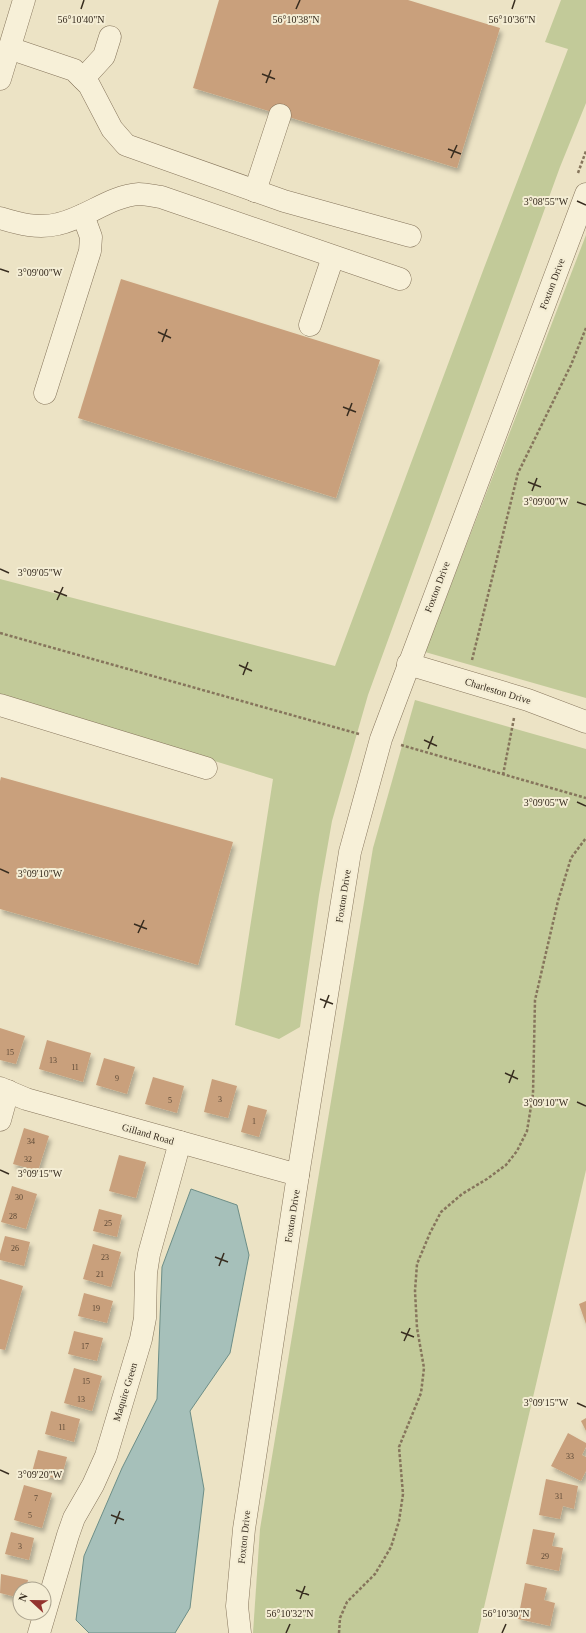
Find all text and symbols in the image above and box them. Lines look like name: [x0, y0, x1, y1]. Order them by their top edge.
text: 56°10'40"N: [57, 14, 105, 25]
text: 56°10'38"N: [272, 14, 320, 25]
text: 56°10'36"N: [488, 14, 536, 25]
text: 3°08'55"W: [524, 196, 569, 207]
street label: Foxton Drive: [537, 256, 567, 311]
text: 3°09'00"W: [18, 267, 63, 278]
text: 3°09'00"W: [524, 496, 569, 507]
street label: Foxton Drive: [422, 559, 452, 614]
text: 3°09'05"W: [18, 567, 63, 578]
street label: Charleston Drive: [464, 676, 533, 706]
text: 3°09'05"W: [524, 797, 569, 808]
text: 3°09'10"W: [18, 868, 63, 879]
street label: Foxton Drive: [333, 868, 353, 923]
house number: 15: [6, 1048, 14, 1057]
house number: 13: [49, 1056, 57, 1065]
house number: 11: [71, 1063, 79, 1072]
house number: 9: [115, 1074, 119, 1083]
house number: 3: [218, 1095, 222, 1104]
house number: 5: [168, 1096, 172, 1105]
text: 3°09'10"W: [524, 1097, 569, 1108]
house number: 1: [252, 1117, 256, 1126]
street label: Gilland Road: [121, 1121, 175, 1147]
house number: 34: [27, 1137, 35, 1146]
house number: 32: [24, 1155, 32, 1164]
text: 3°09'15"W: [18, 1168, 63, 1179]
street label: Foxton Drive: [282, 1188, 302, 1243]
house number: 30: [15, 1193, 23, 1202]
house number: 28: [9, 1212, 17, 1221]
house number: 25: [104, 1219, 112, 1228]
house number: 26: [11, 1244, 19, 1253]
house number: 23: [101, 1253, 109, 1262]
house number: 21: [96, 1270, 104, 1279]
house number: 19: [92, 1304, 100, 1313]
house number: 17: [81, 1342, 89, 1351]
street label: Maquire Green: [111, 1361, 139, 1423]
house number: 15: [82, 1377, 90, 1386]
house number: 13: [77, 1395, 85, 1404]
text: 3°09'15"W: [524, 1397, 569, 1408]
house number: 11: [58, 1423, 66, 1432]
house number: 33: [566, 1452, 574, 1461]
text: 3°09'20"W: [18, 1469, 63, 1480]
house number: 31: [555, 1492, 563, 1501]
house number: 7: [34, 1494, 38, 1503]
street label: Foxton Drive: [236, 1509, 252, 1564]
house number: 5: [28, 1511, 32, 1520]
house number: 3: [18, 1542, 22, 1551]
house number: 29: [541, 1552, 549, 1561]
north arrow: [12, 1581, 52, 1621]
text: N: [16, 1591, 30, 1603]
text: 56°10'32"N: [266, 1608, 314, 1619]
text: 56°10'30"N: [482, 1608, 530, 1619]

